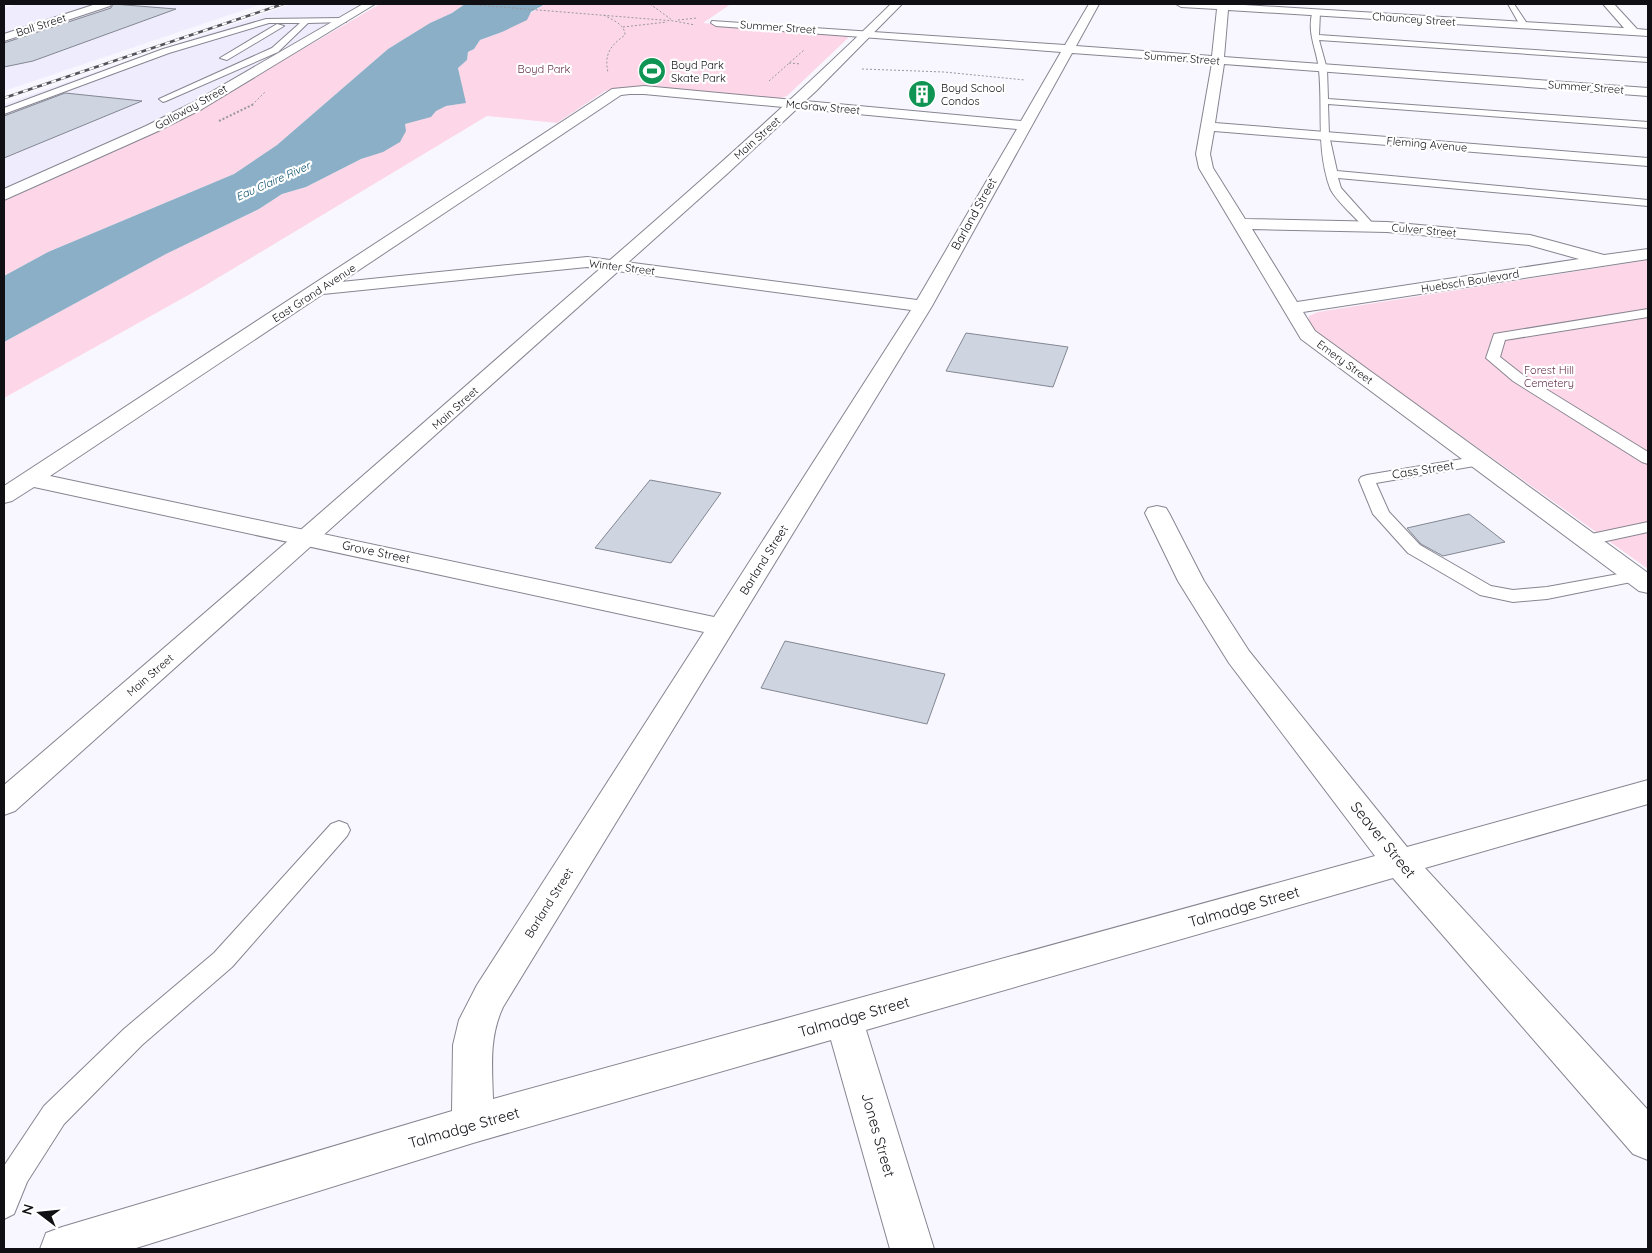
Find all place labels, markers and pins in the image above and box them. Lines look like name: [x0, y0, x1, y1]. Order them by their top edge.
sports icon: Boyd Park Skate Park: [637, 56, 667, 86]
place label: Boyd Park Skate Park: [671, 58, 726, 85]
building icon: Boyd School Condos: [907, 79, 937, 109]
place label: Boyd School Condos: [941, 81, 1005, 108]

